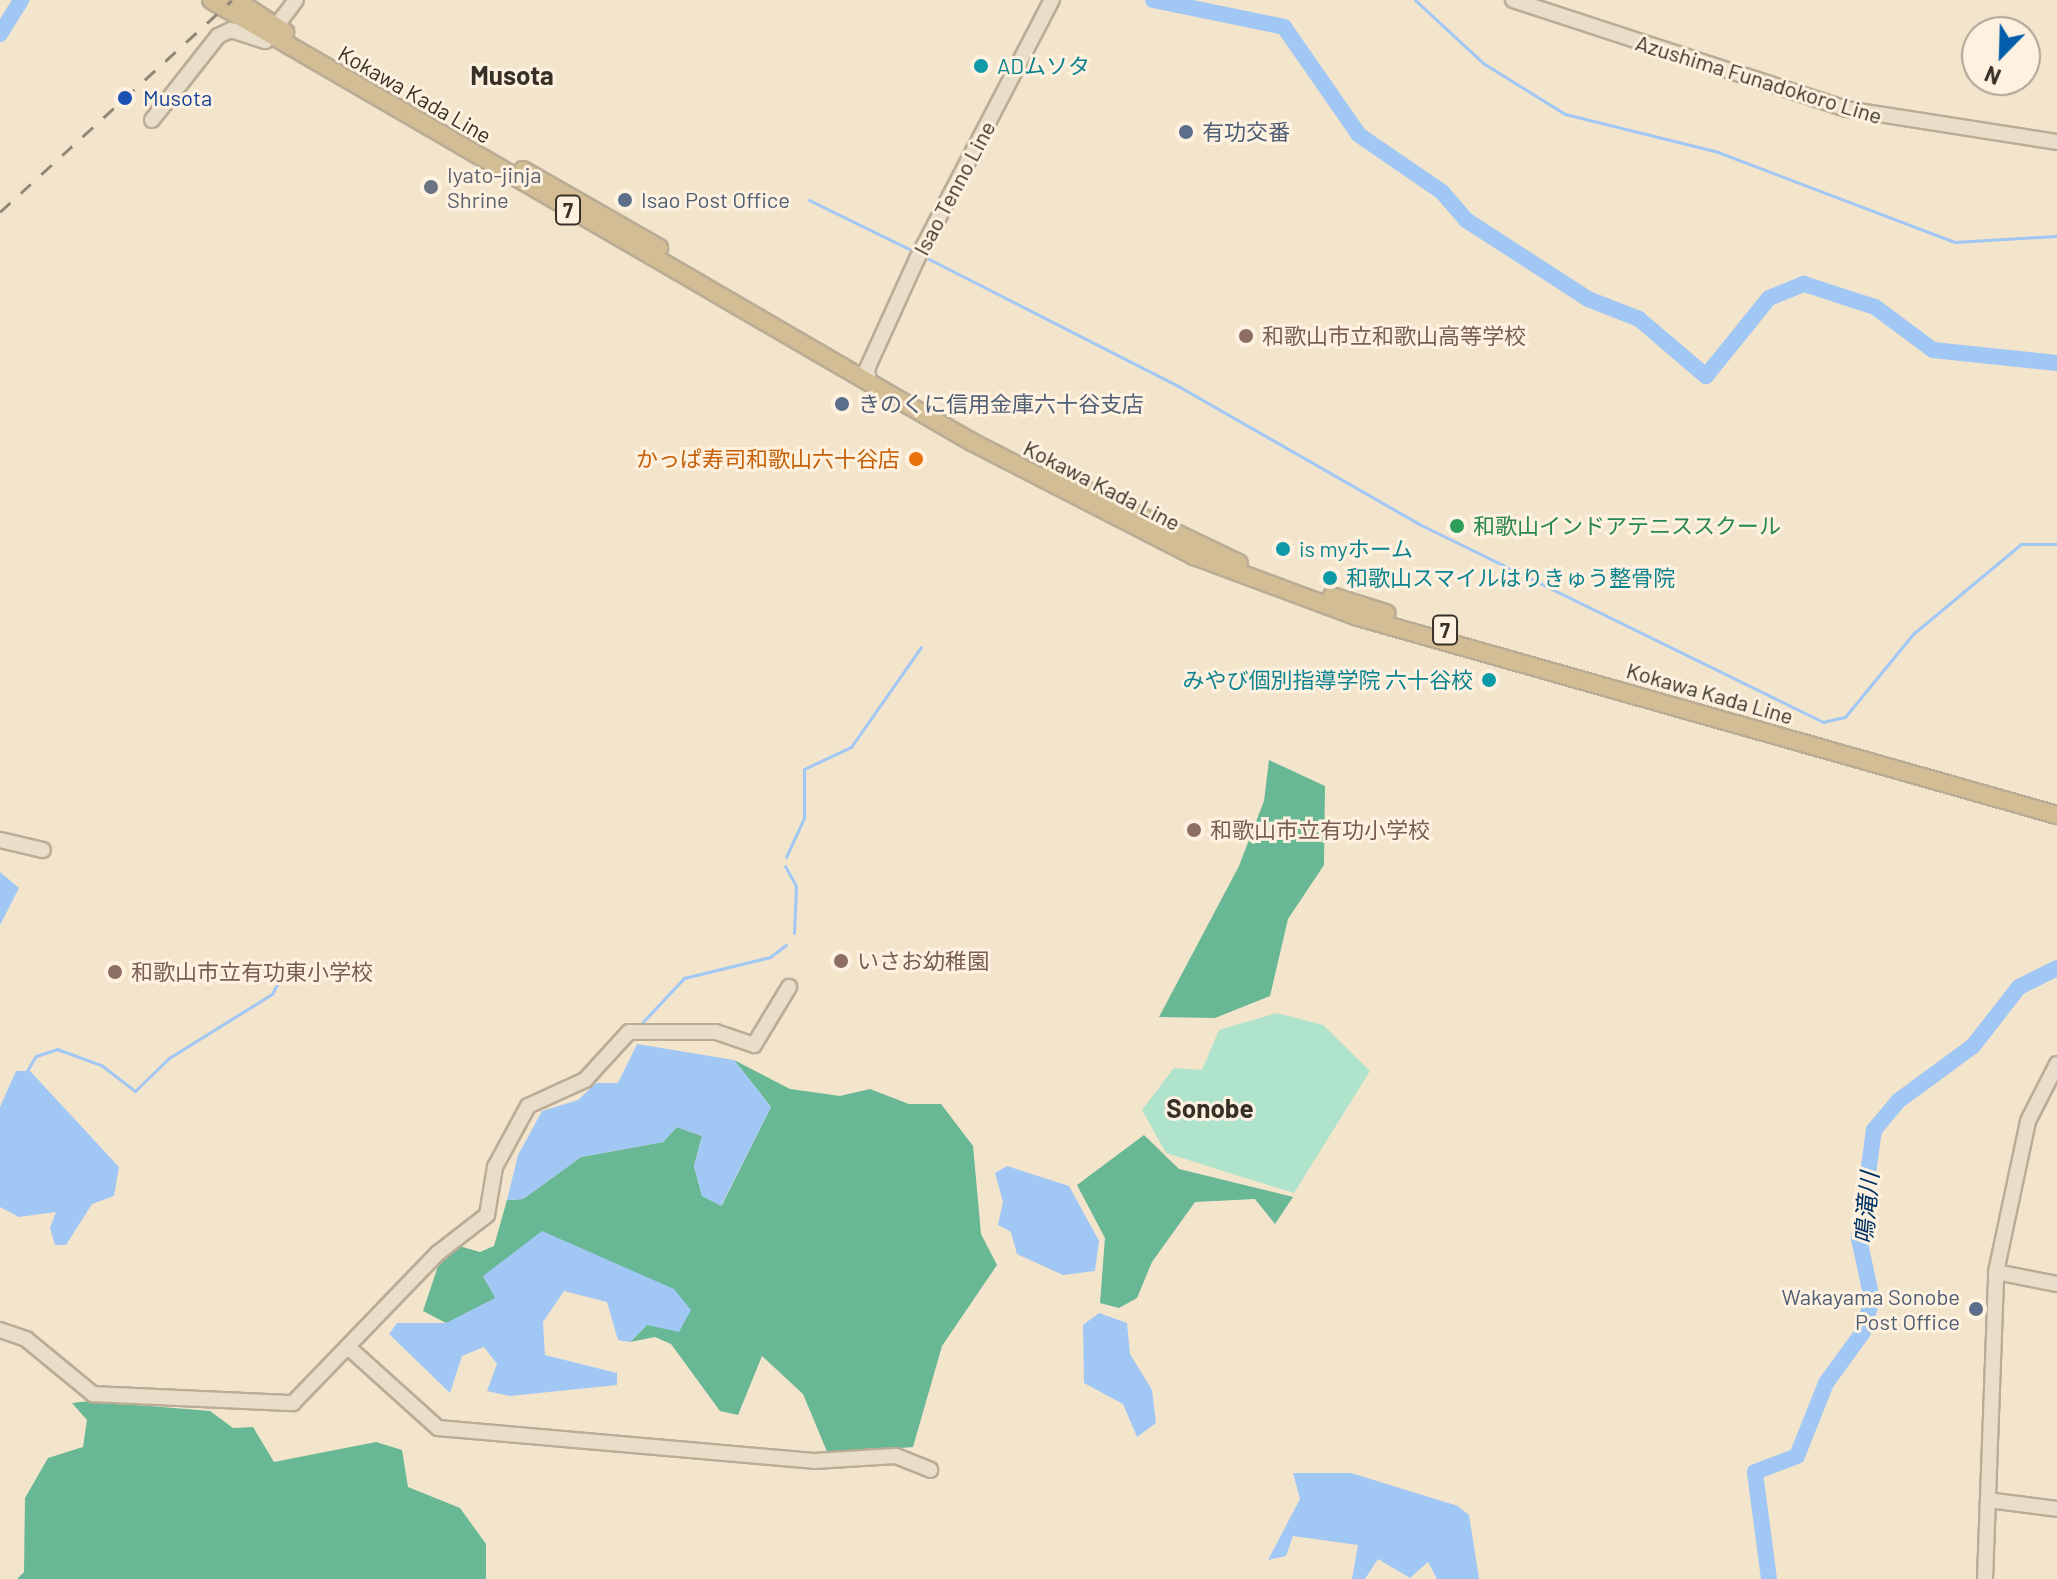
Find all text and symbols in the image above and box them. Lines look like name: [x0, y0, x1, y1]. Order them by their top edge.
north arrow: [1961, 16, 2041, 96]
street label: Azushima Funadokoro Line: [1633, 29, 1885, 129]
street label: Kokawa Kada Line: [334, 40, 496, 148]
place label: ADムソタ: [997, 53, 1090, 79]
marker: ADムソタ: [972, 57, 990, 75]
district label: Musota: [470, 59, 554, 91]
text: N: [1981, 61, 2004, 91]
place label: Musota: [143, 85, 212, 111]
marker: Musota: [114, 87, 136, 109]
street label: Isao Tenno Line: [908, 116, 1000, 260]
place label: 有功交番: [1202, 119, 1290, 145]
marker: 有功交番: [1177, 123, 1195, 141]
place label: Iyato-jinja Shrine: [447, 161, 542, 212]
marker: Iyato-jinja Shrine: [422, 178, 440, 196]
place label: Isao Post Office: [641, 187, 790, 213]
marker: Isao Post Office: [616, 191, 634, 209]
road number: 7: [554, 194, 582, 226]
place label: 和歌山市立和歌山高等学校: [1262, 323, 1526, 349]
marker: 和歌山市立和歌山高等学校: [1237, 327, 1255, 345]
place label: きのくに信用金庫六十谷支店: [858, 391, 1144, 417]
marker: きのくに信用金庫六十谷支店: [833, 395, 851, 413]
street label: Kokawa Kada Line: [1019, 434, 1185, 536]
place label: かっぱ寿司和歌山六十谷店: [636, 446, 900, 472]
marker: かっぱ寿司和歌山六十谷店: [907, 450, 925, 468]
place label: 和歌山インドアテニススクール: [1473, 513, 1781, 539]
marker: 和歌山インドアテニススクール: [1448, 517, 1466, 535]
place label: is myホーム: [1299, 536, 1414, 562]
marker: is myホーム: [1274, 540, 1292, 558]
place label: 和歌山スマイルはりきゅう整骨院: [1346, 565, 1676, 591]
marker: 和歌山スマイルはりきゅう整骨院: [1321, 569, 1339, 587]
road number: 7: [1431, 614, 1459, 646]
street label: Kokawa Kada Line: [1624, 657, 1796, 729]
place label: みやび個別指導学院 六十谷校: [1183, 667, 1473, 693]
marker: みやび個別指導学院 六十谷校: [1480, 671, 1498, 689]
place label: 和歌山市立有功小学校: [1210, 817, 1430, 843]
marker: 和歌山市立有功小学校: [1185, 821, 1203, 839]
place label: いさお幼稚園: [857, 948, 989, 974]
marker: いさお幼稚園: [832, 952, 850, 970]
place label: 和歌山市立有功東小学校: [131, 959, 373, 985]
marker: 和歌山市立有功東小学校: [106, 963, 124, 981]
district label: Sonobe: [1166, 1092, 1254, 1124]
water label: 鳴滝川: [1849, 1171, 1883, 1245]
place label: Wakayama Sonobe Post Office: [1781, 1283, 1960, 1334]
marker: Wakayama Sonobe Post Office: [1967, 1300, 1985, 1318]

